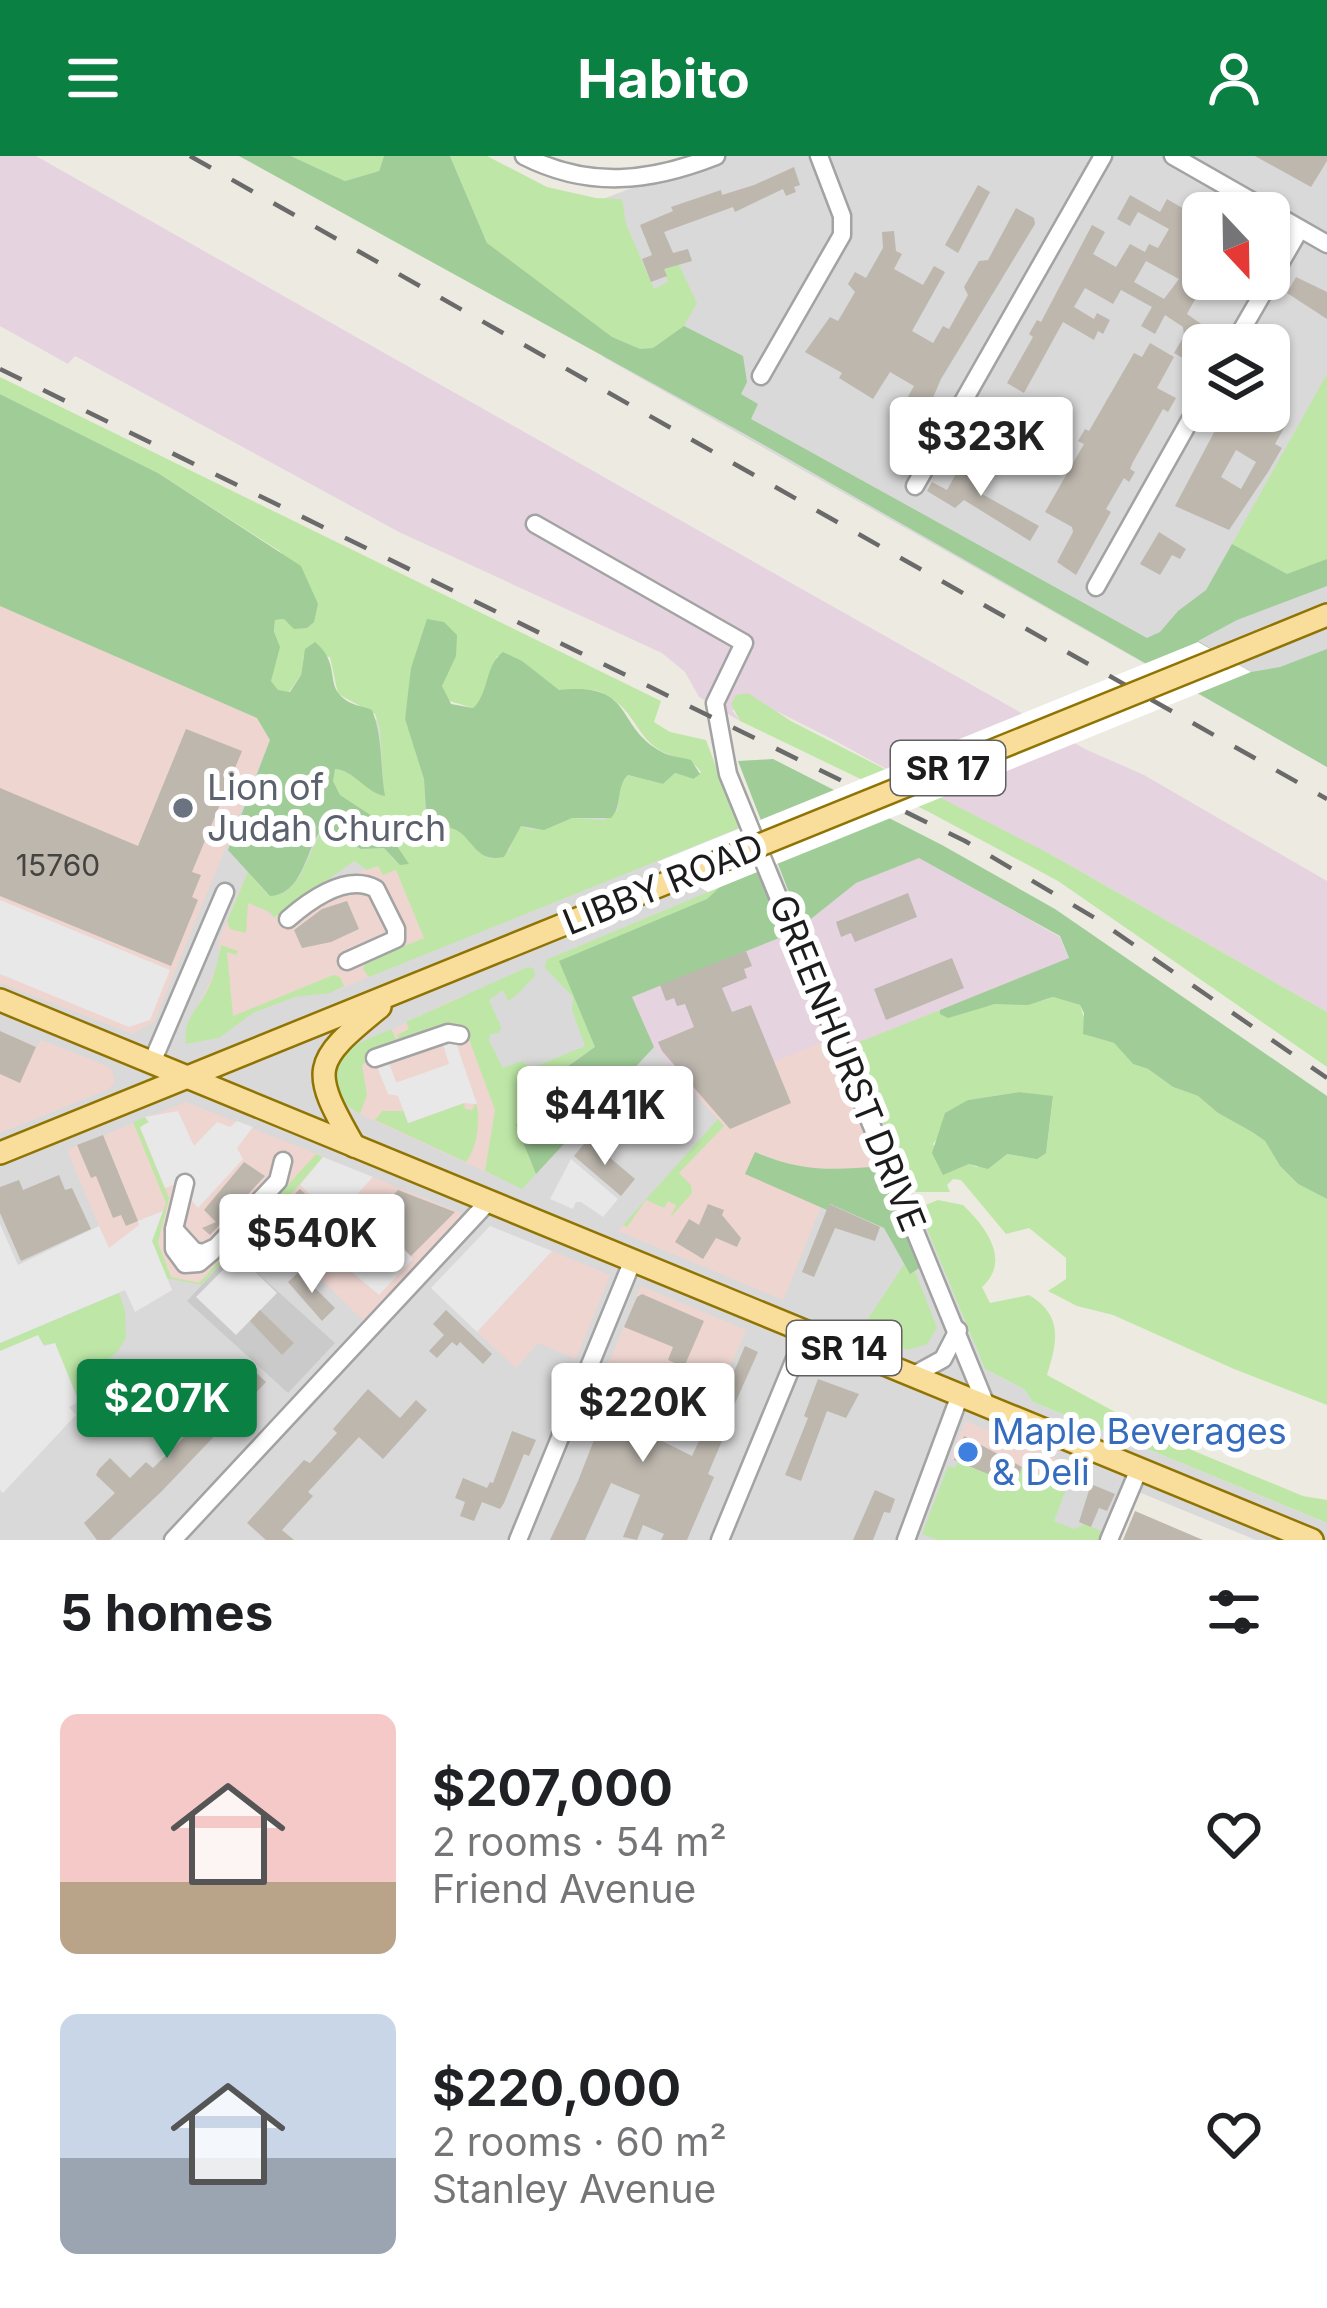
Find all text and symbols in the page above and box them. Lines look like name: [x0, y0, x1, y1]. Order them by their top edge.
icon: menu: [60, 45, 126, 111]
icon: person: [1201, 45, 1267, 111]
text: Habito: [577, 46, 750, 111]
north arrow: [1182, 192, 1290, 300]
map controls: [1182, 192, 1290, 432]
button: layers: [1182, 324, 1290, 432]
pin: $323K: [897, 397, 1065, 499]
text: $323K: [917, 412, 1045, 459]
road number: SR 17: [891, 741, 1005, 795]
place label: Lion of Judah Church: [207, 765, 446, 850]
marker: Lion of Judah Church: [170, 795, 196, 821]
street label: LIBBY ROAD: [556, 824, 770, 944]
house number: 15760: [16, 847, 100, 883]
street label: GREENHURST DRIVE: [760, 888, 936, 1238]
pin: $441K: [521, 1066, 689, 1168]
text: $441K: [544, 1081, 666, 1128]
pin: $540K: [228, 1194, 396, 1296]
text: $540K: [246, 1209, 378, 1256]
road number: SR 14: [787, 1321, 901, 1375]
pin: $207K: [83, 1359, 251, 1461]
pin: $220K: [559, 1363, 727, 1465]
text: $207K: [104, 1374, 230, 1421]
text: $220K: [578, 1378, 708, 1425]
place label: Maple Beverages & Deli: [992, 1409, 1287, 1494]
marker: Maple Beverages & Deli: [955, 1439, 981, 1465]
icon: filters: [1201, 1579, 1267, 1645]
text: 5 homes: [60, 1582, 273, 1643]
text: $207,000: [432, 1757, 673, 1818]
icon: home: [156, 1762, 300, 1906]
icon: heart: [1201, 1801, 1267, 1867]
text: 2 rooms · 54 m²: [432, 1818, 727, 1865]
text: Friend Avenue: [432, 1865, 696, 1912]
text: $220,000: [432, 2057, 681, 2118]
icon: home: [156, 2062, 300, 2206]
icon: heart: [1201, 2101, 1267, 2167]
text: 2 rooms · 60 m²: [432, 2118, 727, 2165]
text: Stanley Avenue: [432, 2165, 716, 2212]

